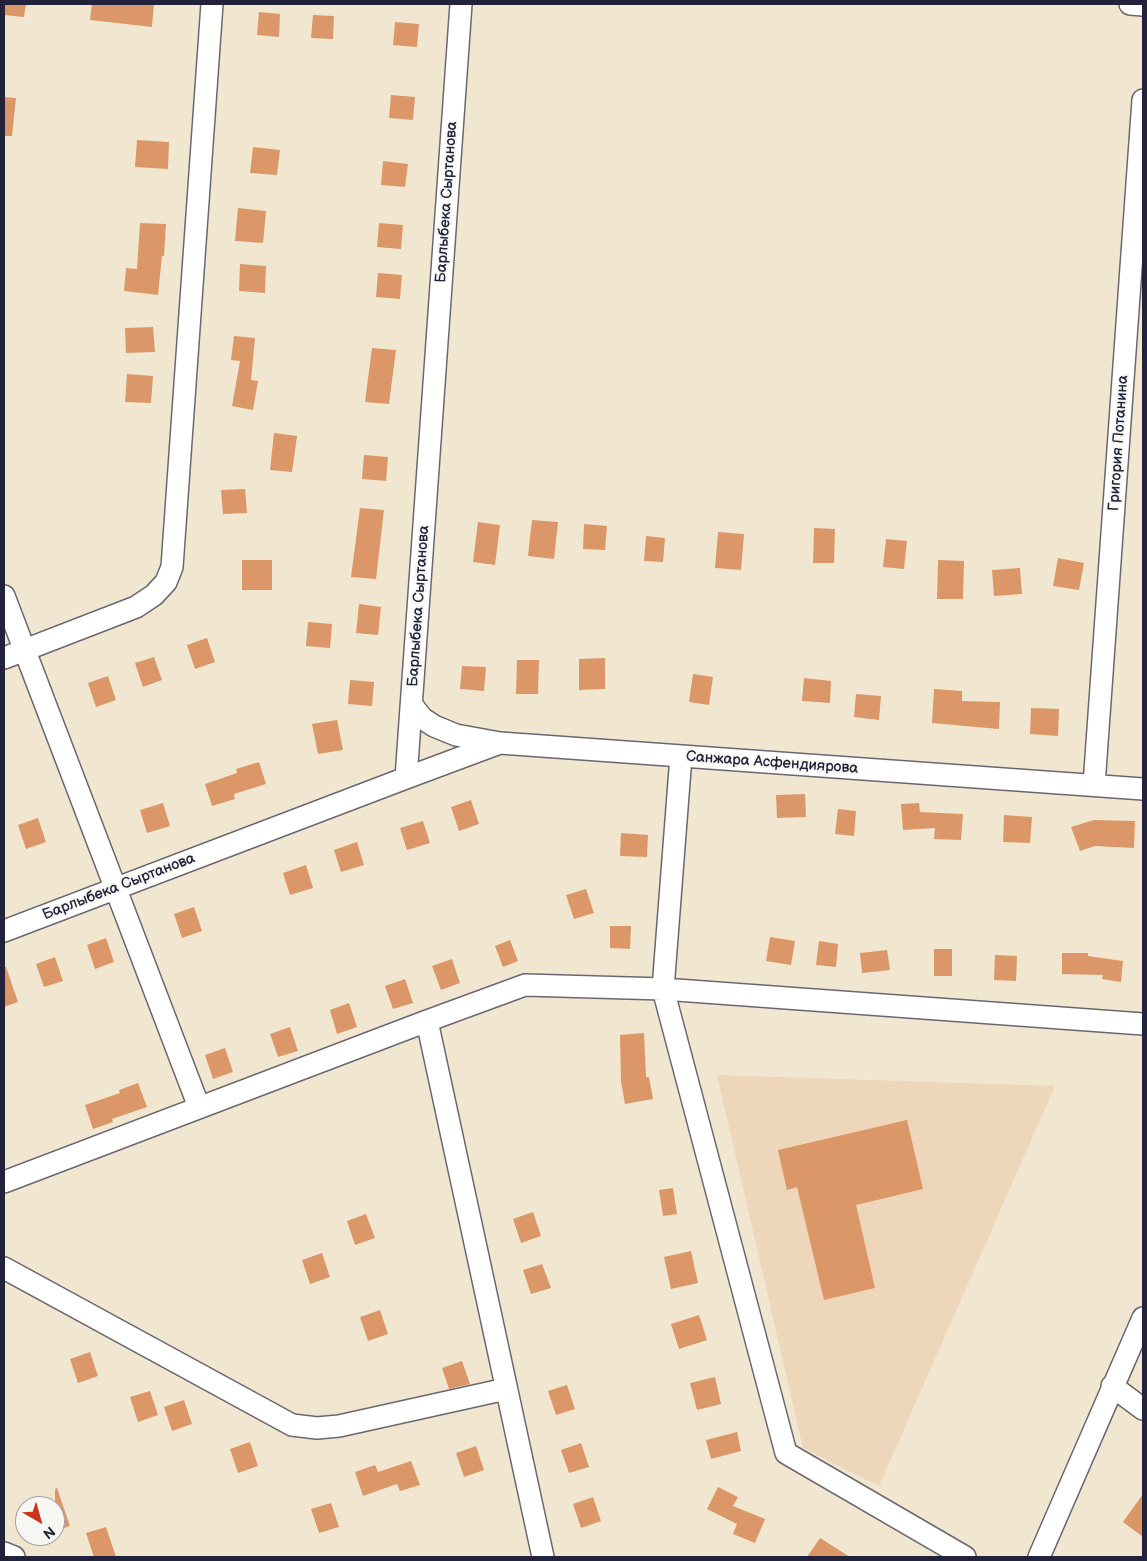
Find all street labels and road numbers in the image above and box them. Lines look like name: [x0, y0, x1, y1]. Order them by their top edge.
street label: Барлыбека Сыртанова: [432, 121, 462, 283]
street label: Григория Потанина: [1105, 374, 1133, 512]
street label: Барлыбека Сыртанова: [404, 525, 434, 687]
street label: Санжара Асфендиярова: [685, 748, 859, 778]
street label: Барлыбека Сыртанова: [40, 850, 198, 924]

